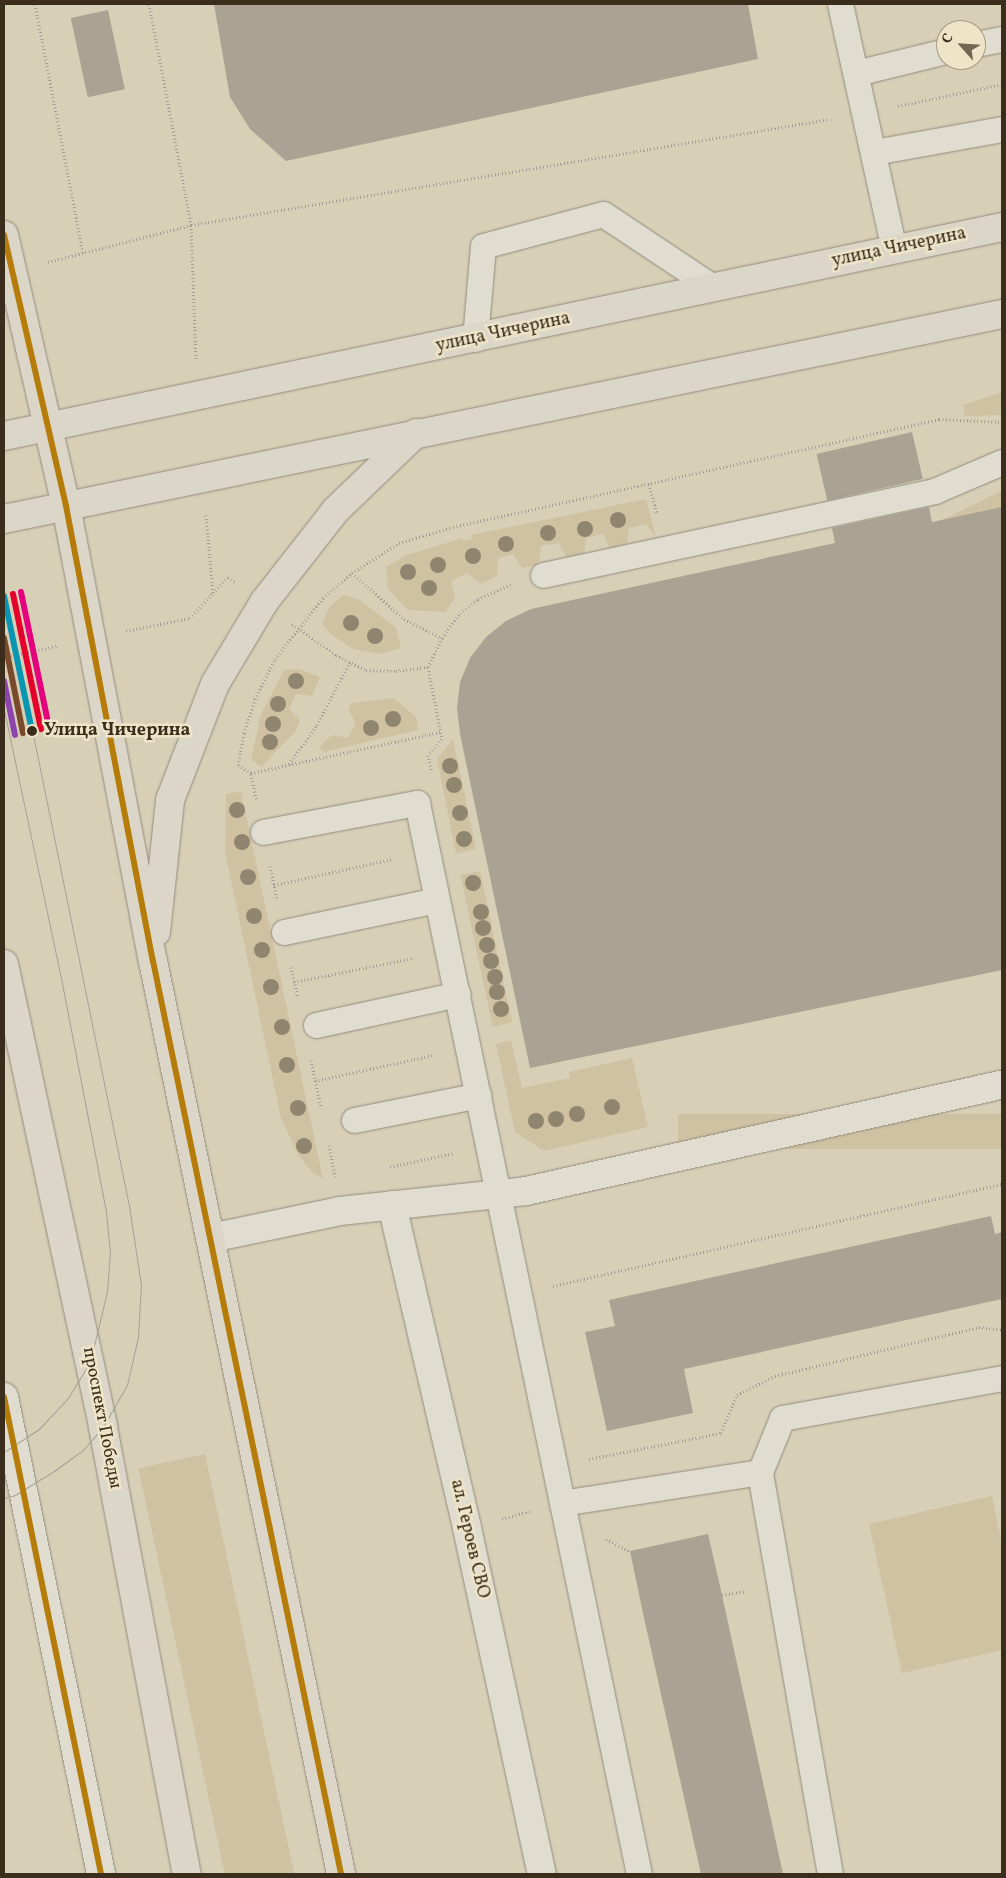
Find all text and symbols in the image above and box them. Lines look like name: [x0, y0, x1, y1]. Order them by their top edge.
north arrow: [936, 20, 986, 70]
text: С: [937, 30, 958, 47]
street label: улица Чичерина: [830, 223, 968, 273]
street label: улица Чичерина: [434, 308, 572, 358]
place label: Улица Чичерина: [44, 720, 190, 742]
marker: Улица Чичерина: [23, 722, 41, 740]
street label: проспект Победы: [77, 1346, 125, 1490]
street label: ал. Героев СВО: [445, 1477, 493, 1601]

